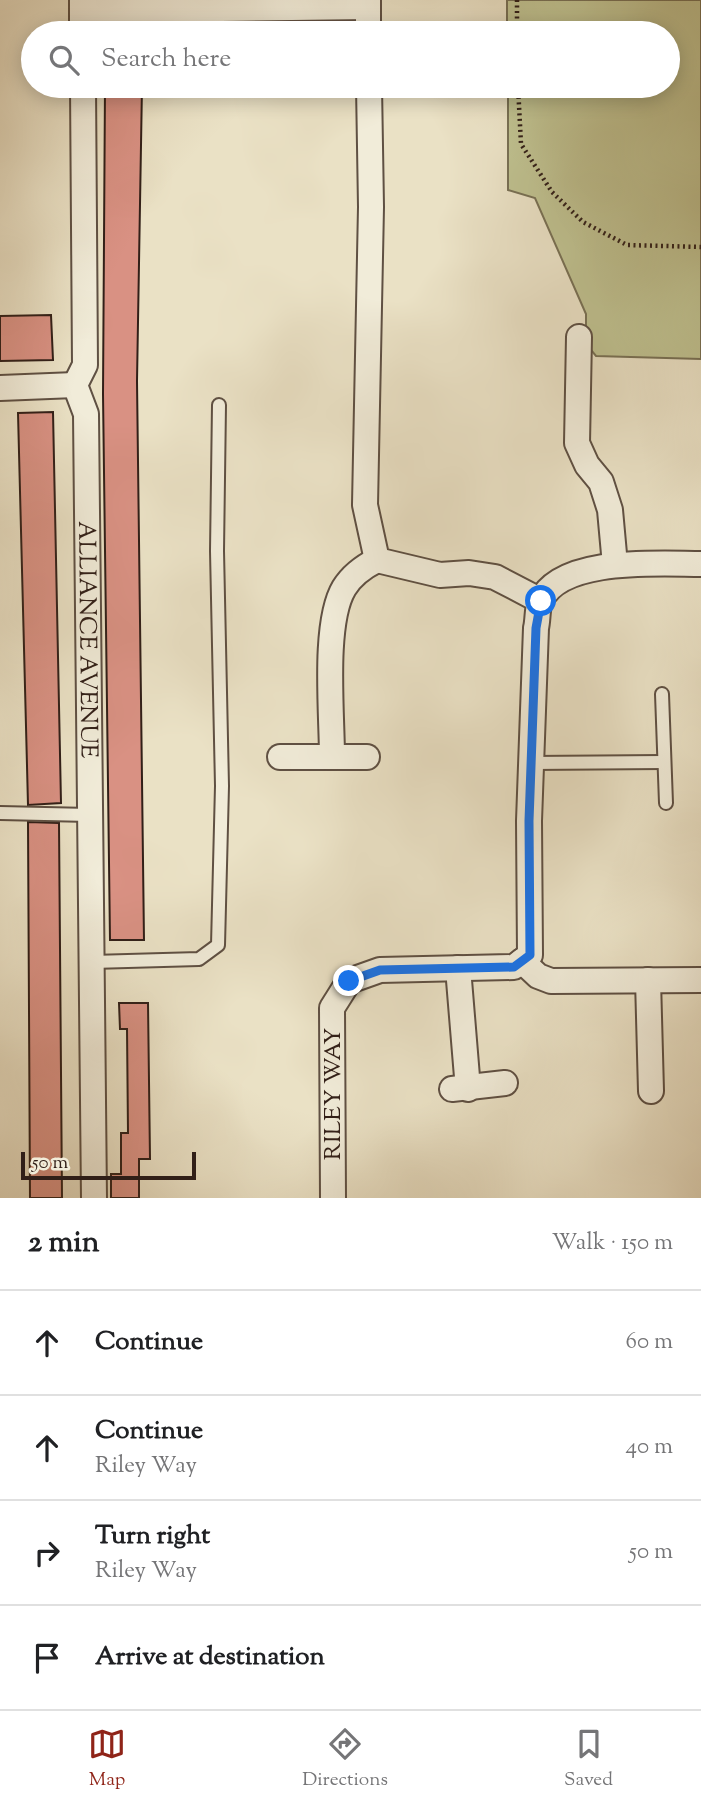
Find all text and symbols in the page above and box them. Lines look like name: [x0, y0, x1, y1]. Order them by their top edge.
search box: [21, 21, 680, 98]
icon: search: [45, 41, 83, 79]
text: Search here: [101, 41, 231, 78]
street label: ALLIANCE AVENUE: [68, 521, 105, 759]
route start: [525, 585, 556, 616]
route end: [333, 965, 364, 996]
street label: RILEY WAY: [317, 1028, 351, 1160]
scale bar: [21, 1149, 196, 1181]
text: 50 m: [32, 1150, 68, 1177]
text: 2 min: [28, 1222, 100, 1265]
text: Walk · 150 m: [552, 1227, 673, 1260]
icon: ahead: [28, 1324, 66, 1362]
text: Continue: [95, 1324, 203, 1361]
text: 60 m: [625, 1326, 673, 1359]
text: Continue: [95, 1413, 203, 1450]
icon: ahead: [28, 1429, 66, 1467]
text: 40 m: [626, 1431, 673, 1464]
text: Riley Way: [95, 1450, 197, 1483]
text: Turn right: [95, 1518, 210, 1555]
icon: right: [28, 1534, 66, 1572]
text: 50 m: [629, 1536, 673, 1569]
text: Riley Way: [95, 1555, 197, 1588]
icon: arrive: [28, 1639, 66, 1677]
text: Arrive at destination: [95, 1639, 325, 1676]
tab: Map: [88, 1725, 126, 1794]
tab: Directions: [302, 1725, 388, 1794]
tab: Saved: [564, 1725, 613, 1794]

